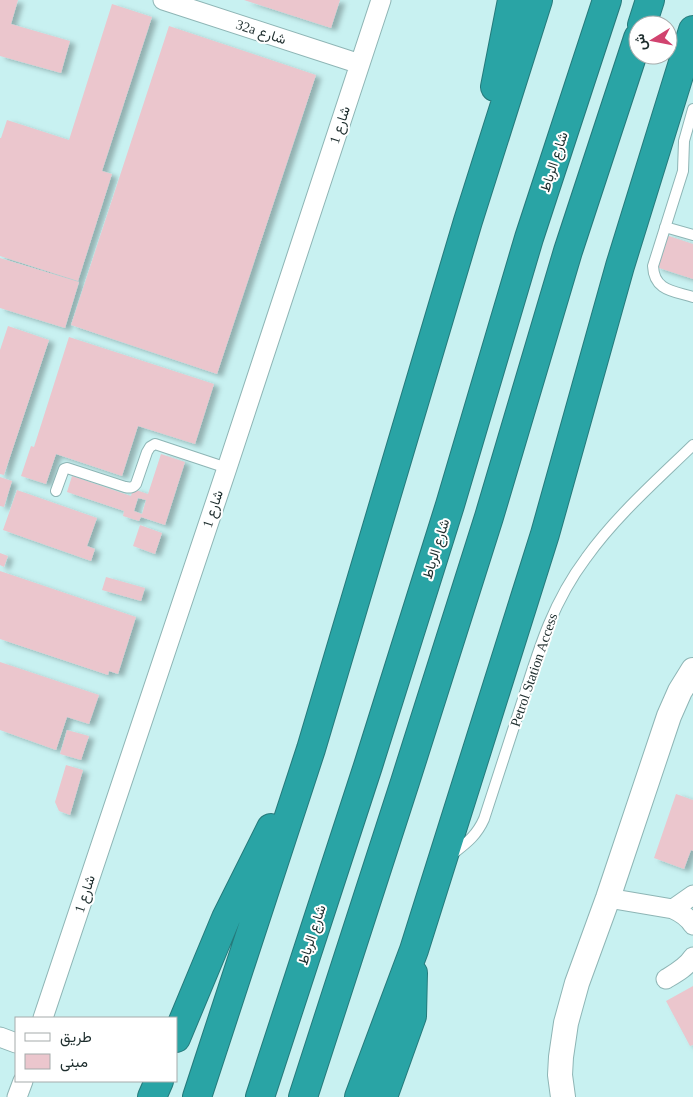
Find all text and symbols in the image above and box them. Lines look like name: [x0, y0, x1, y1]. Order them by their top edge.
north arrow: [628, 15, 678, 65]
street label: 32a شارع: [233, 17, 288, 50]
text: ش: [632, 32, 651, 52]
street label: شارع 1: [327, 104, 356, 147]
street label: شارع الرباط: [537, 130, 574, 195]
street label: شارع 1: [200, 488, 229, 531]
street label: شارع الرباط: [420, 517, 455, 582]
street label: Petrol Station Access: [508, 611, 560, 729]
street label: شارع 1: [72, 873, 101, 916]
street label: شارع الرباط: [295, 903, 332, 968]
legend: [15, 1017, 178, 1082]
text: طريق: [60, 1029, 92, 1047]
text: مبنى: [60, 1054, 88, 1072]

